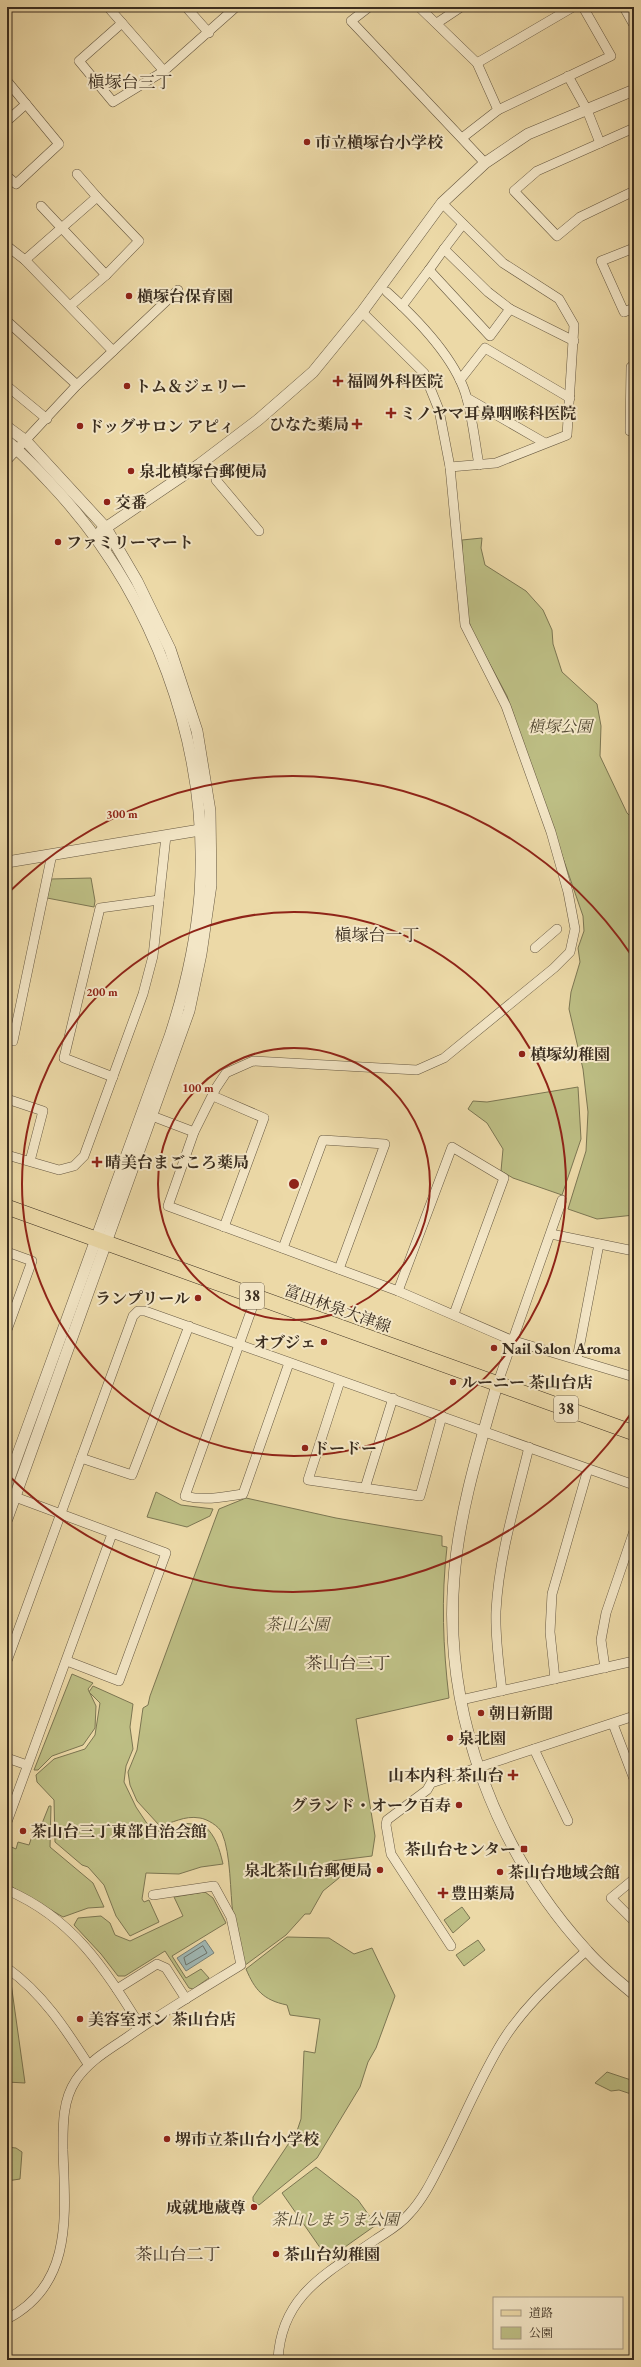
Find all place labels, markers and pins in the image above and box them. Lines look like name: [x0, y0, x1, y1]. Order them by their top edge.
place label: 市立槇塚台小学校: [315, 132, 444, 153]
marker: 市立槇塚台小学校: [302, 137, 312, 147]
place label: 槇塚台保育園: [137, 286, 233, 307]
marker: 槇塚台保育園: [124, 291, 134, 301]
place label: 福岡外科医院: [346, 371, 443, 392]
marker: 福岡外科医院: [332, 375, 344, 387]
place label: トム＆ジェリー: [135, 376, 247, 397]
marker: トム＆ジェリー: [122, 381, 132, 391]
place label: ミノヤマ耳鼻咽喉科医院: [400, 403, 576, 424]
marker: ミノヤマ耳鼻咽喉科医院: [385, 407, 397, 419]
place label: ひなた薬局: [269, 414, 349, 435]
place label: ドッグサロン アピィ: [88, 416, 235, 437]
marker: ひなた薬局: [352, 419, 362, 429]
marker: ドッグサロン アピィ: [75, 421, 85, 431]
place label: 泉北槙塚台郵便局: [139, 461, 267, 482]
marker: 泉北槙塚台郵便局: [126, 466, 136, 476]
place label: 交番: [115, 492, 147, 513]
marker: 交番: [102, 497, 112, 507]
place label: ファミリーマート: [66, 532, 194, 553]
marker: ファミリーマート: [53, 537, 63, 547]
place label: 槙塚幼稚園: [530, 1044, 610, 1065]
marker: 槙塚幼稚園: [517, 1049, 527, 1059]
place label: 晴美台まごころ薬局: [105, 1152, 249, 1173]
marker: 晴美台まごころ薬局: [92, 1157, 102, 1167]
centre of rings: [287, 1177, 301, 1191]
place label: ランプリール: [95, 1288, 190, 1309]
marker: ランプリール: [193, 1293, 203, 1303]
place label: オブジェ: [253, 1332, 316, 1353]
marker: オブジェ: [319, 1337, 329, 1347]
place label: Nail Salon Aroma: [502, 1338, 622, 1359]
marker: Nail Salon Aroma: [489, 1343, 499, 1353]
place label: ルーニー 茶山台店: [461, 1372, 593, 1393]
marker: ルーニー 茶山台店: [448, 1377, 458, 1387]
place label: ドードー: [313, 1438, 377, 1459]
marker: ドードー: [300, 1443, 310, 1453]
place label: 朝日新聞: [489, 1703, 553, 1724]
marker: 朝日新聞: [476, 1708, 486, 1718]
place label: 泉北園: [458, 1728, 506, 1749]
marker: 泉北園: [445, 1733, 455, 1743]
place label: 山本内科 茶山台: [388, 1765, 504, 1786]
marker: 山本内科 茶山台: [507, 1769, 519, 1781]
place label: グランド・オーク百寿: [291, 1795, 451, 1816]
marker: グランド・オーク百寿: [454, 1800, 464, 1810]
place label: 茶山台三丁東部自治会館: [31, 1821, 207, 1842]
marker: 茶山台三丁東部自治会館: [18, 1826, 28, 1836]
place label: 茶山台センター: [405, 1839, 516, 1860]
marker: 茶山台センター: [519, 1844, 529, 1854]
place label: 泉北茶山台郵便局: [244, 1860, 372, 1881]
place label: 茶山台地域会館: [508, 1862, 620, 1883]
marker: 泉北茶山台郵便局: [375, 1865, 385, 1875]
marker: 茶山台地域会館: [495, 1867, 505, 1877]
place label: 豊田薬局: [451, 1883, 515, 1904]
marker: 豊田薬局: [438, 1888, 448, 1898]
place label: 美容室ボン 茶山台店: [88, 2009, 236, 2030]
marker: 美容室ボン 茶山台店: [75, 2014, 85, 2024]
place label: 堺市立茶山台小学校: [175, 2129, 320, 2150]
marker: 堺市立茶山台小学校: [162, 2134, 172, 2144]
place label: 成就地蔵尊: [166, 2197, 246, 2218]
marker: 成就地蔵尊: [249, 2202, 259, 2212]
place label: 茶山台幼稚園: [284, 2244, 380, 2265]
marker: 茶山台幼稚園: [271, 2249, 281, 2259]

